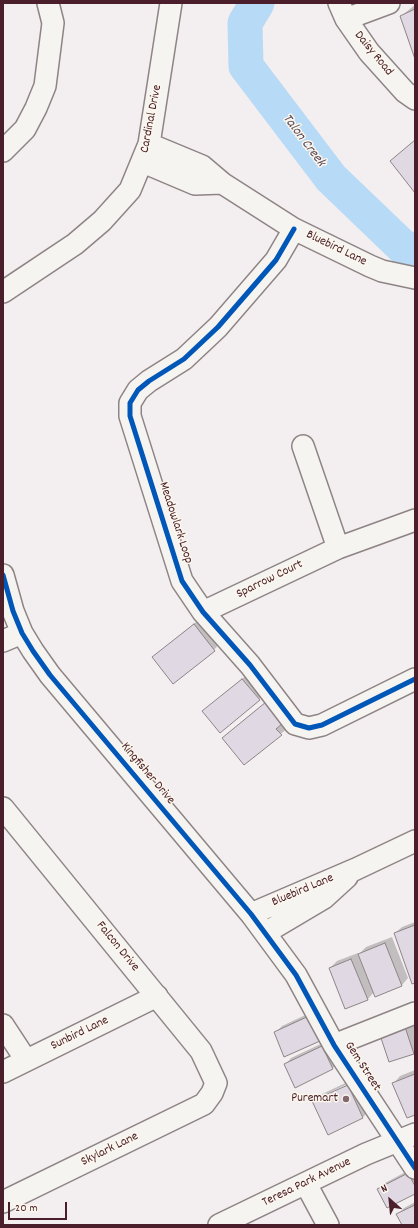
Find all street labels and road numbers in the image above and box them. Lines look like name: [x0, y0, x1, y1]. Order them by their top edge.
street label: Daisy Road: [350, 28, 396, 80]
street label: Cardinal Drive: [138, 84, 166, 154]
street label: Bluebird Lane: [303, 228, 369, 270]
street label: Meadowlark Loop: [154, 480, 196, 566]
street label: Sparrow Court: [234, 557, 306, 603]
street label: Kingfisher Drive: [117, 740, 177, 808]
street label: Bluebird Lane: [270, 871, 336, 911]
street label: Falcon Drive: [92, 919, 142, 975]
street label: Sunbird Lane: [49, 1013, 111, 1055]
street label: Gem Street: [340, 1039, 384, 1095]
street label: Skylark Lane: [79, 1129, 141, 1171]
street label: Teresa Park Avenue: [260, 1155, 354, 1211]

